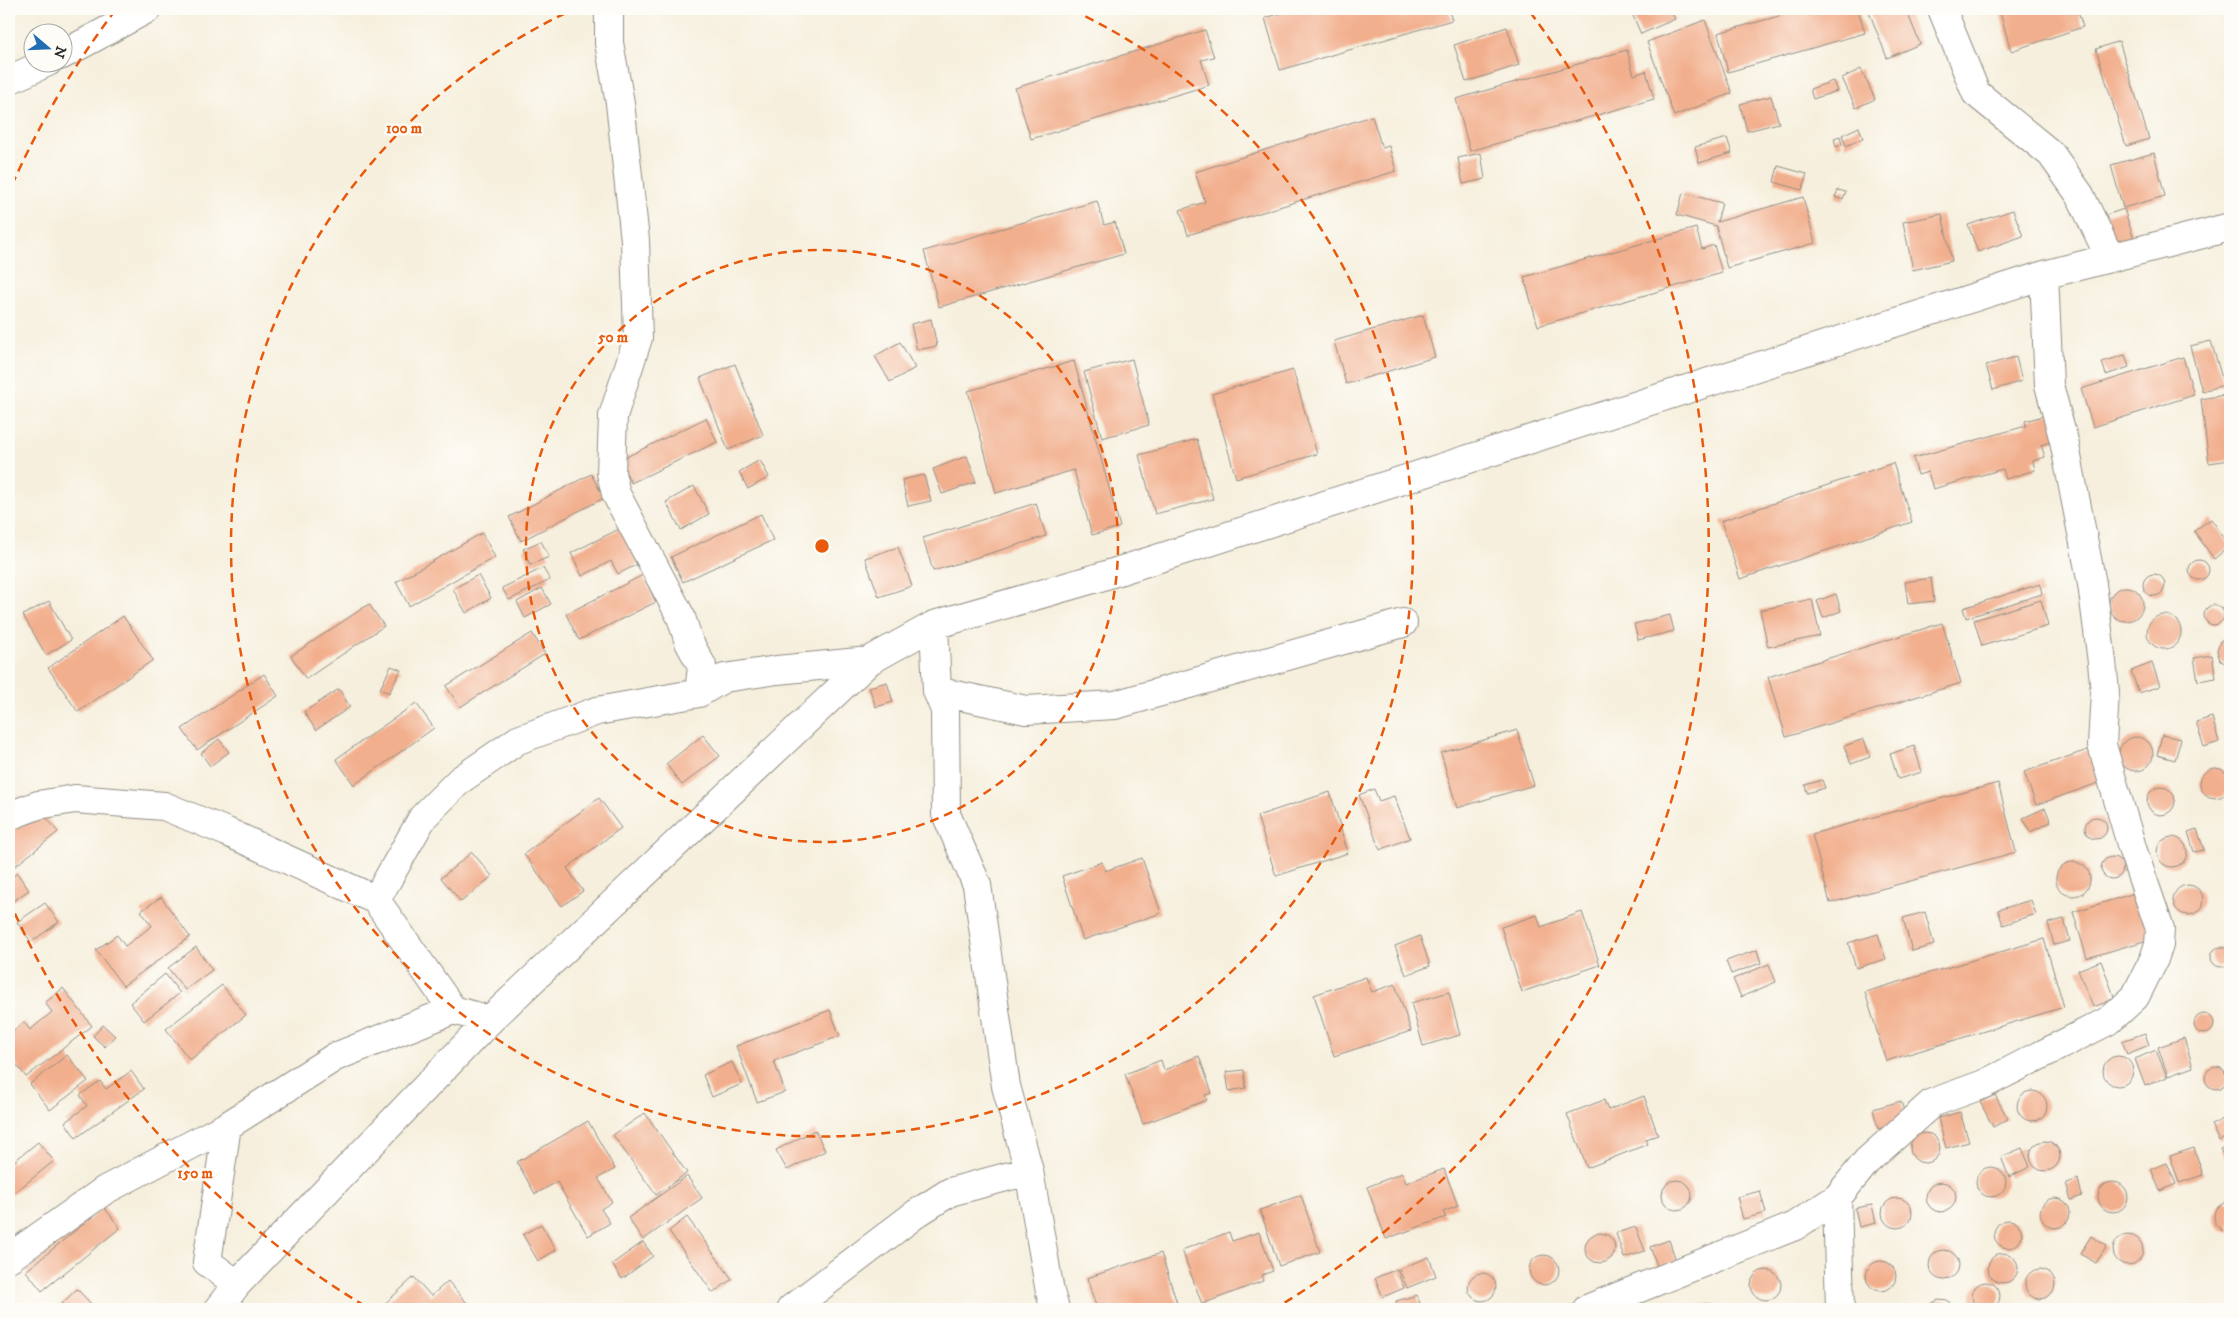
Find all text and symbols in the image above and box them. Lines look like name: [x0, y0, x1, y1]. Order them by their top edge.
north arrow: [22, 22, 72, 72]
text: N: [49, 44, 70, 61]
text: 100 m: [386, 119, 423, 138]
text: 50 m: [597, 328, 629, 347]
centre of rings: [813, 537, 831, 555]
text: 150 m: [177, 1164, 213, 1183]

